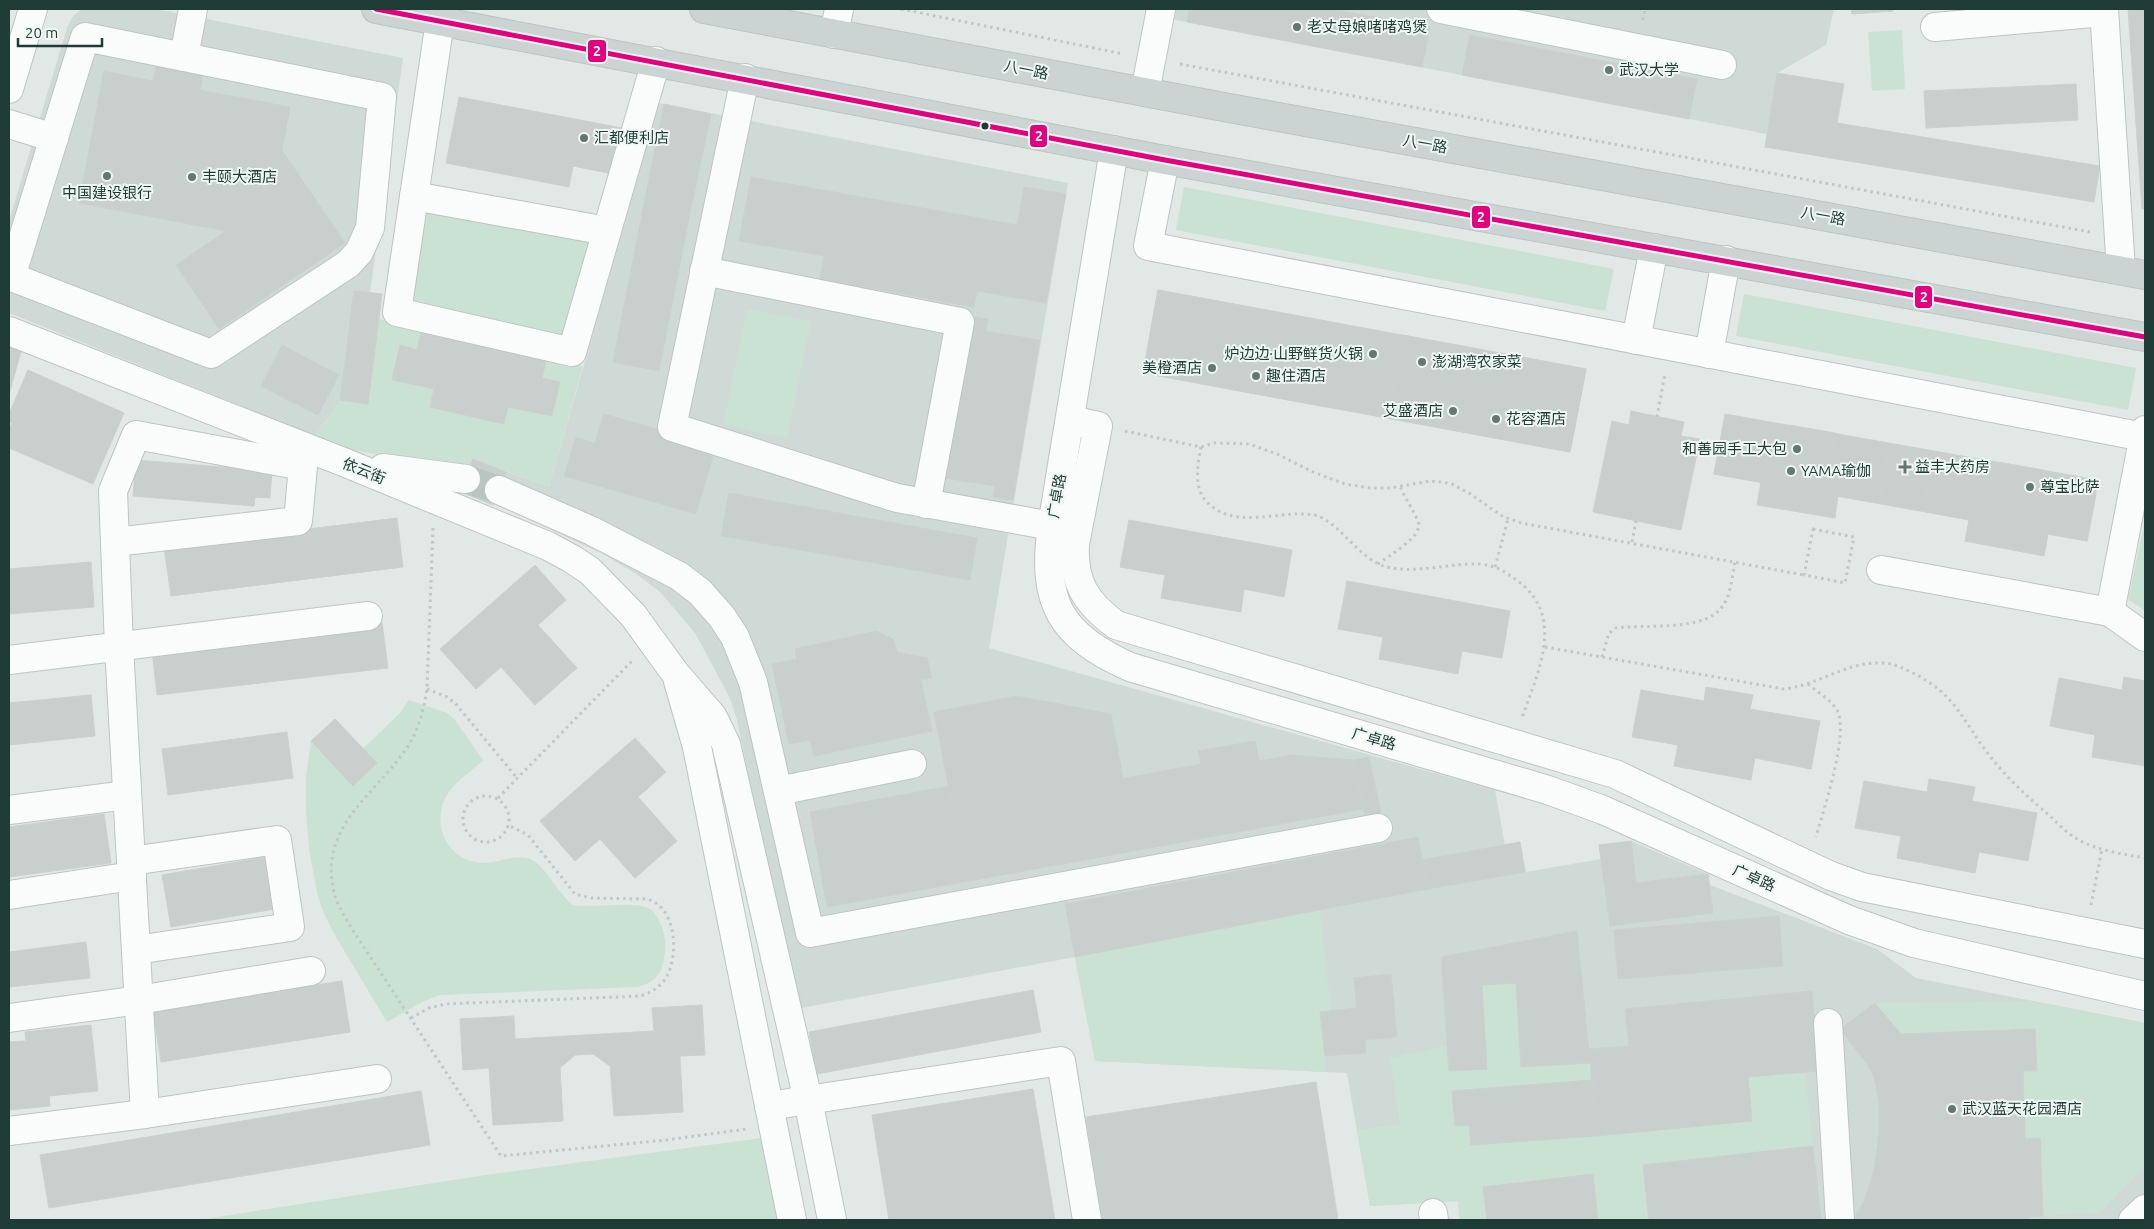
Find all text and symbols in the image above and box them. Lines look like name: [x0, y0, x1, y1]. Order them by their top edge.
scale bar: [18, 15, 101, 47]
place label: 老丈母娘啫啫鸡煲: [1307, 18, 1427, 35]
marker: 老丈母娘啫啫鸡煲: [1291, 21, 1303, 33]
text: 20 m: [25, 24, 58, 41]
line badge: 2: [587, 39, 607, 63]
text: 2: [593, 43, 601, 59]
street label: 八一路: [1002, 57, 1050, 82]
place label: 武汉大学: [1619, 61, 1679, 78]
marker: 武汉大学: [1603, 64, 1615, 76]
unlabelled marker: [980, 121, 990, 131]
line badge: 2: [1029, 124, 1048, 148]
text: 2: [1035, 128, 1043, 144]
place label: 汇都便利店: [594, 129, 669, 146]
street label: 八一路: [1401, 131, 1449, 156]
marker: 汇都便利店: [578, 132, 590, 144]
place label: 丰颐大酒店: [202, 168, 277, 185]
marker: 中国建设银行: [101, 170, 113, 182]
marker: 丰颐大酒店: [186, 171, 198, 183]
place label: 中国建设银行: [62, 184, 152, 201]
street label: 八一路: [1799, 203, 1847, 228]
line badge: 2: [1471, 205, 1491, 229]
text: 2: [1477, 209, 1485, 225]
line badge: 2: [1914, 285, 1933, 309]
text: 2: [1920, 289, 1928, 305]
place label: 炉边边·山野鲜货火锅: [1224, 345, 1363, 362]
marker: 炉边边·山野鲜货火锅: [1367, 348, 1379, 360]
place label: 澎湖湾农家菜: [1432, 353, 1522, 370]
marker: 澎湖湾农家菜: [1416, 356, 1428, 368]
place label: 美橙酒店: [1142, 359, 1202, 376]
marker: 美橙酒店: [1206, 362, 1218, 374]
place label: 趣住酒店: [1266, 367, 1326, 384]
marker: 趣住酒店: [1250, 370, 1262, 382]
place label: 艾盛酒店: [1383, 402, 1443, 419]
marker: 艾盛酒店: [1447, 405, 1459, 417]
place label: 花容酒店: [1506, 410, 1566, 427]
marker: 花容酒店: [1490, 413, 1502, 425]
place label: 和善园手工大包: [1682, 440, 1787, 457]
marker: 和善园手工大包: [1791, 443, 1803, 455]
street label: 依云街: [340, 454, 388, 487]
place label: 益丰大药房: [1915, 458, 1990, 475]
marker: 益丰大药房: [1899, 461, 1911, 473]
place label: YAMA瑜伽: [1801, 462, 1871, 479]
marker: YAMA瑜伽: [1785, 465, 1797, 477]
street label: 广卓路: [1044, 472, 1069, 520]
place label: 尊宝比萨: [2040, 478, 2100, 495]
marker: 尊宝比萨: [2024, 481, 2036, 493]
street label: 广卓路: [1350, 724, 1398, 753]
street label: 广卓路: [1730, 861, 1778, 894]
place label: 武汉蓝天花园酒店: [1962, 1100, 2082, 1117]
marker: 武汉蓝天花园酒店: [1946, 1103, 1958, 1115]

